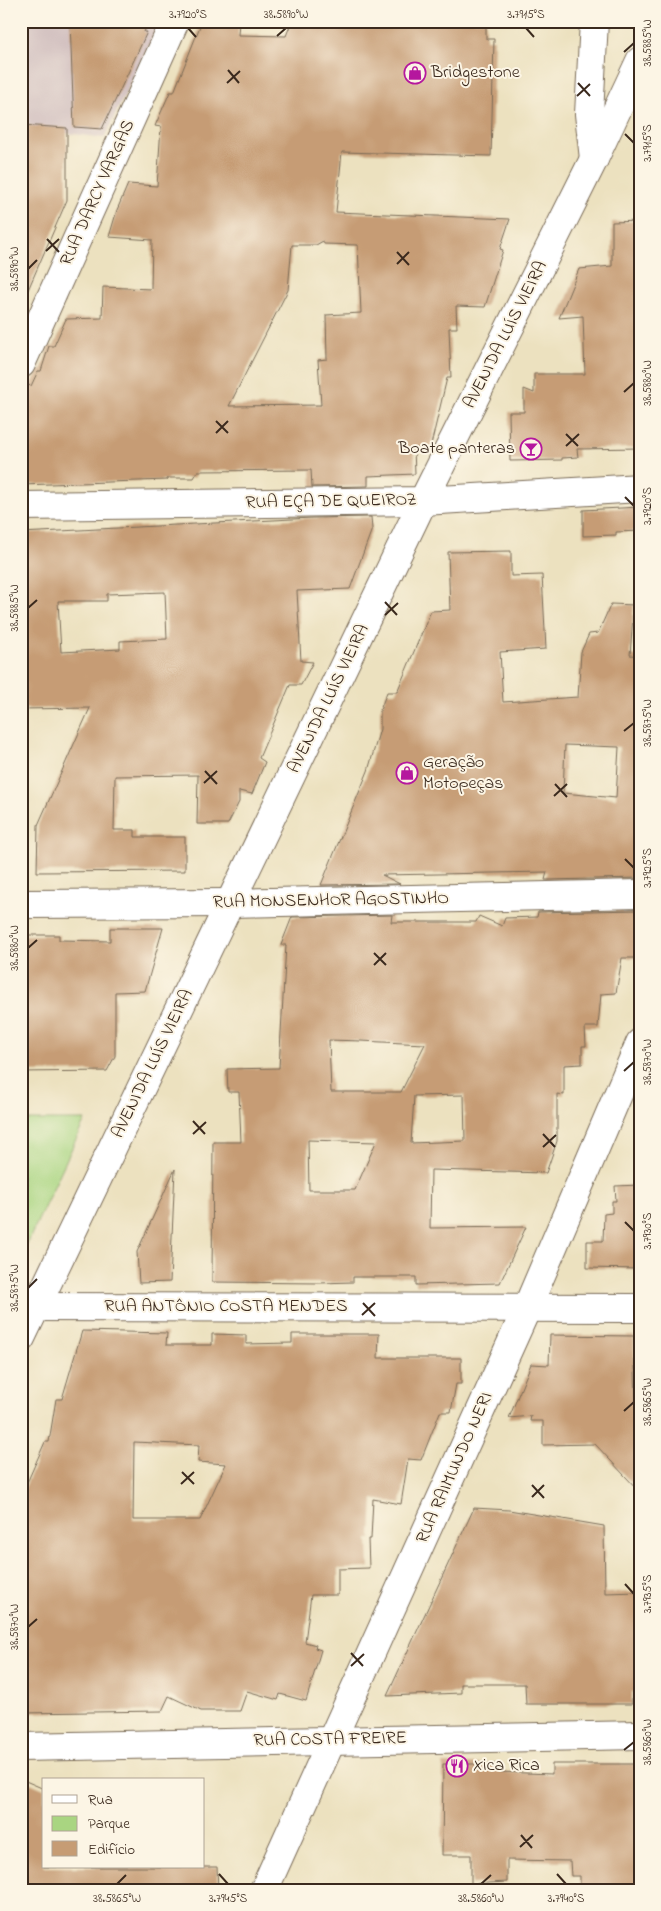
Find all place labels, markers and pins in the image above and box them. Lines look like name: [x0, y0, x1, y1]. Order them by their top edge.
place label: Bridgestone: [430, 60, 521, 87]
shop icon: Bridgestone: [403, 61, 427, 85]
place label: Boate panteras: [397, 436, 515, 462]
bar icon: Boate panteras: [519, 437, 543, 461]
place label: Geração Motopeças: [423, 750, 503, 797]
shop icon: Geração Motopeças: [395, 761, 419, 785]
place label: Xica Rica: [473, 1753, 540, 1779]
restaurant icon: Xica Rica: [445, 1754, 469, 1778]

